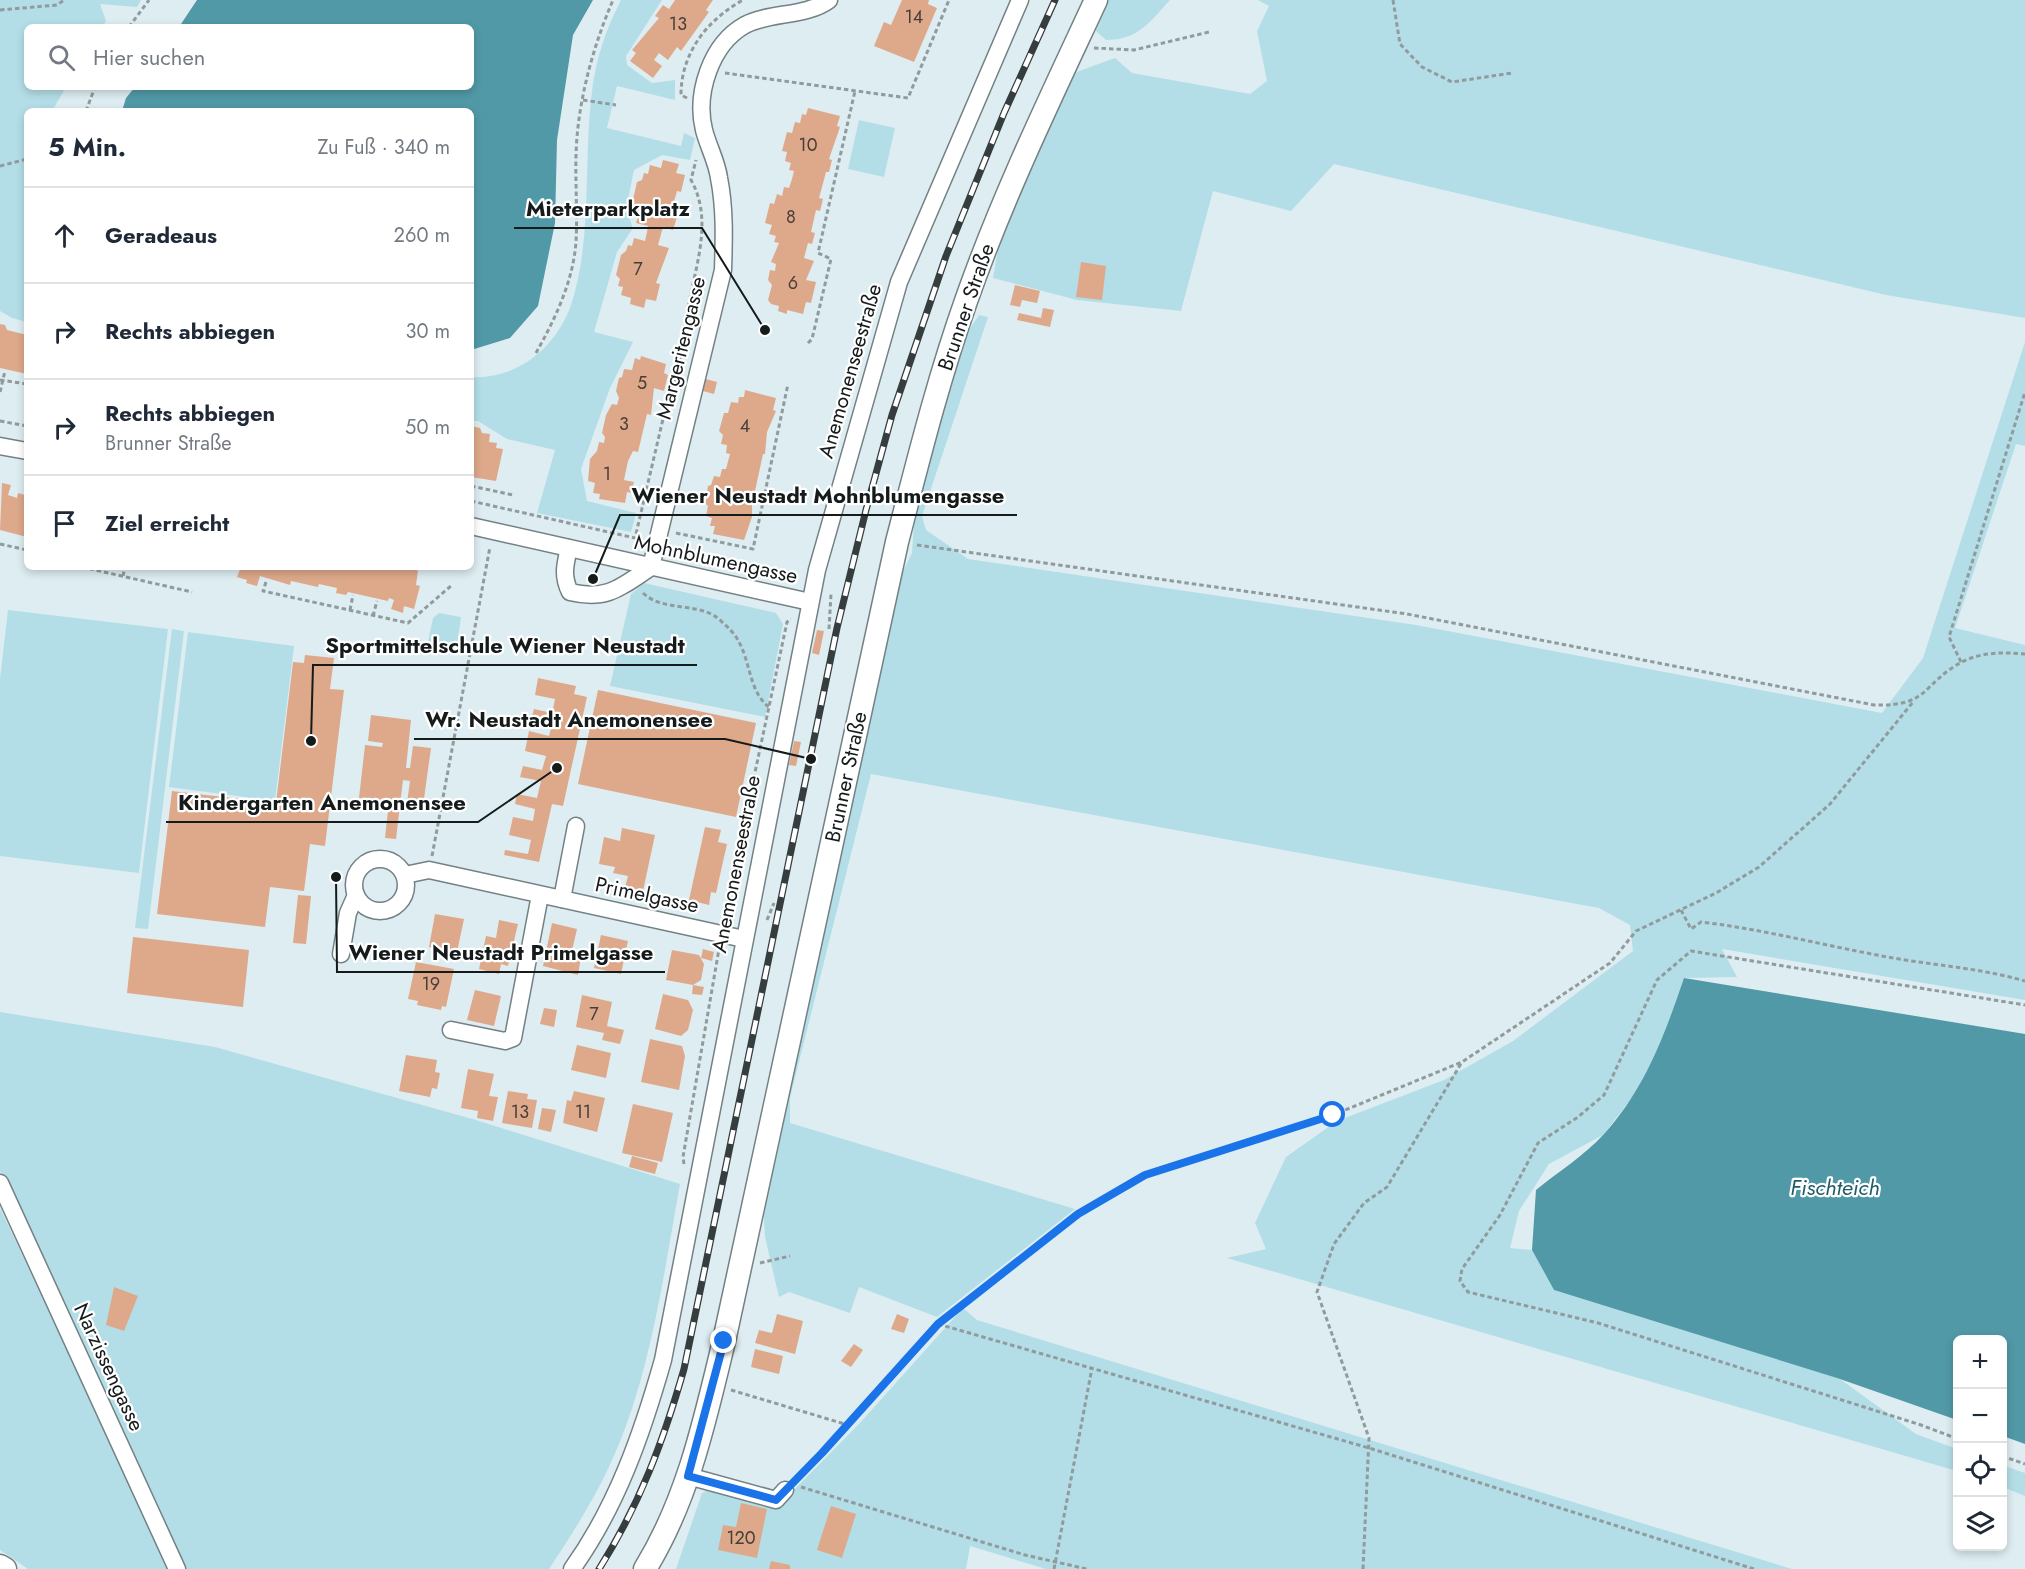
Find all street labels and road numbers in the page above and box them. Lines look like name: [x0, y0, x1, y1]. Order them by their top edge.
street label: Brunner Straße: [930, 239, 1002, 375]
street label: Margeritengasse: [649, 273, 713, 423]
street label: Anemonenseestraße: [811, 280, 889, 462]
street label: Mohnblumengasse: [632, 527, 801, 591]
street label: Brunner Straße: [818, 709, 875, 845]
street label: Anemonenseestraße: [704, 773, 768, 955]
street label: Primelgasse: [592, 869, 702, 921]
street label: Narzissengasse: [66, 1298, 152, 1436]

